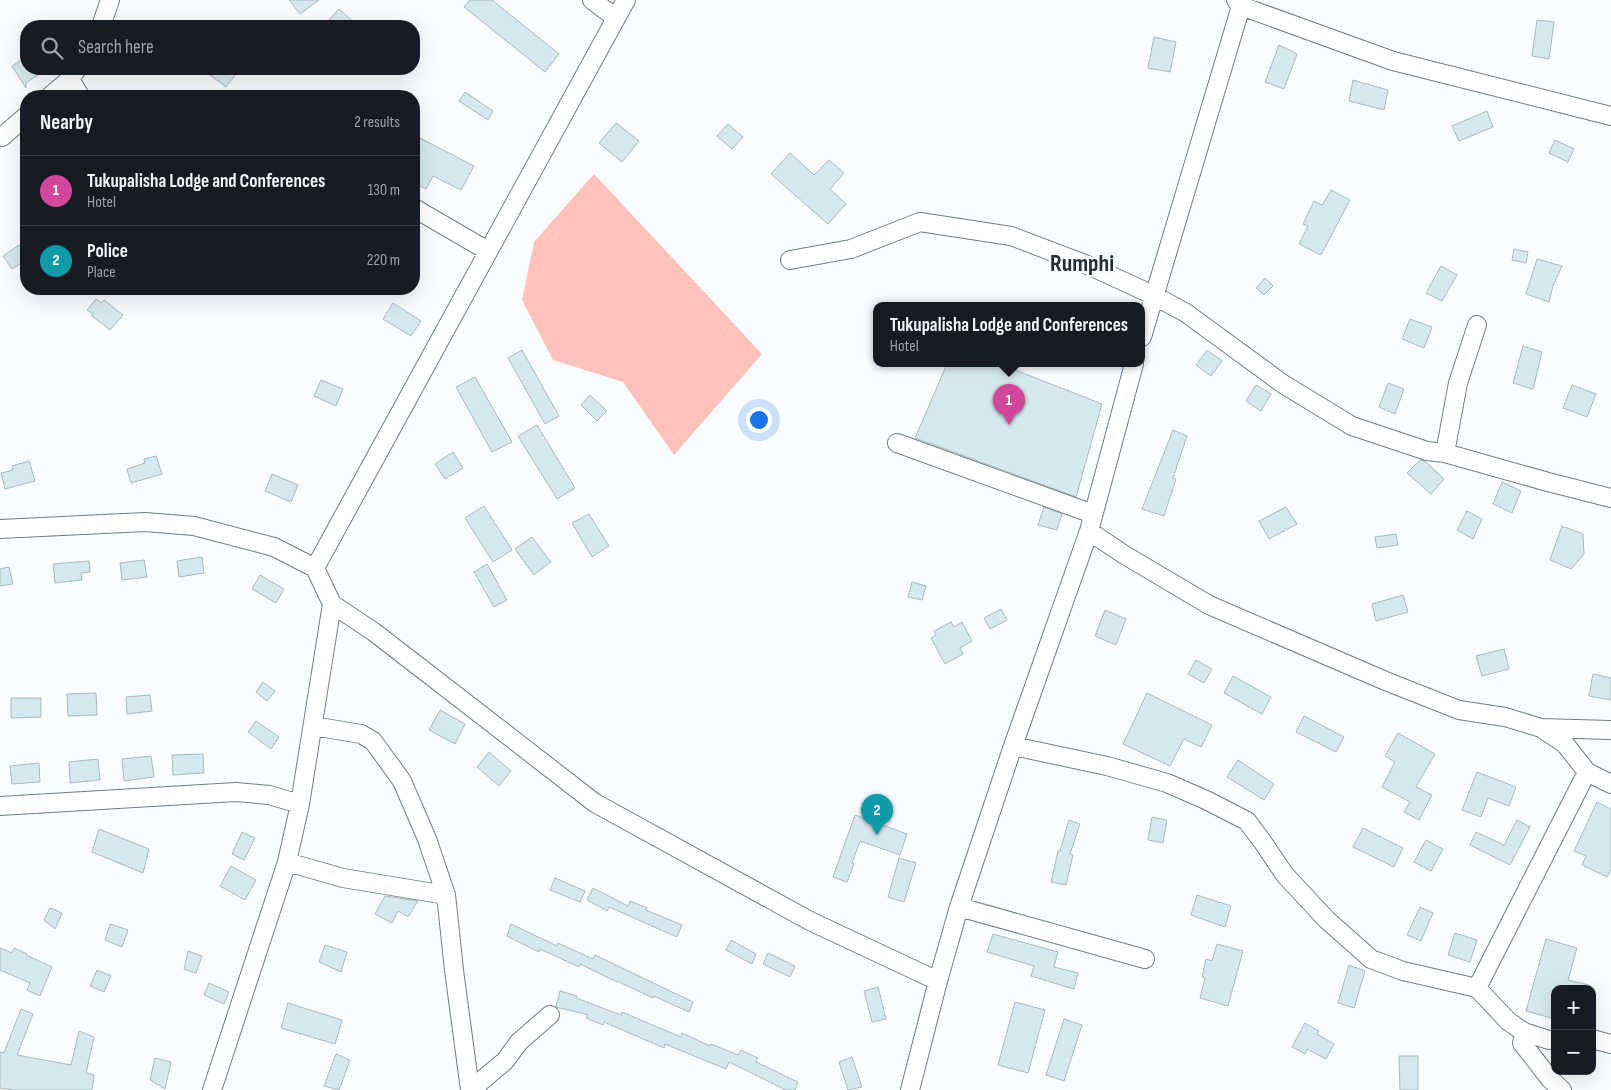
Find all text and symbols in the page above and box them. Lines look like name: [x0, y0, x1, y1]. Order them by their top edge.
search box: [20, 20, 420, 75]
icon: search: [38, 34, 66, 62]
text: Search here: [78, 36, 154, 59]
text: Nearby: [40, 110, 93, 135]
text: 2 results: [354, 113, 400, 132]
text: Tukupalisha Lodge and Conferences: [87, 170, 325, 193]
text: 1: [53, 181, 59, 200]
text: 130 m: [368, 181, 400, 200]
text: Hotel: [87, 193, 116, 212]
text: Police: [87, 240, 128, 263]
district label: Rumphi: [1050, 249, 1114, 278]
text: 2: [52, 251, 60, 270]
text: 220 m: [367, 251, 400, 270]
text: Place: [87, 263, 116, 282]
popup: [873, 302, 1145, 367]
text: Tukupalisha Lodge and Conferences: [890, 314, 1128, 337]
text: Hotel: [890, 337, 919, 356]
pin: 1: [993, 384, 1025, 425]
your location: [746, 407, 772, 433]
pin: 2: [861, 794, 893, 835]
map controls: [1551, 985, 1596, 1075]
button: +: [1551, 985, 1596, 1030]
button: −: [1551, 1030, 1596, 1075]

